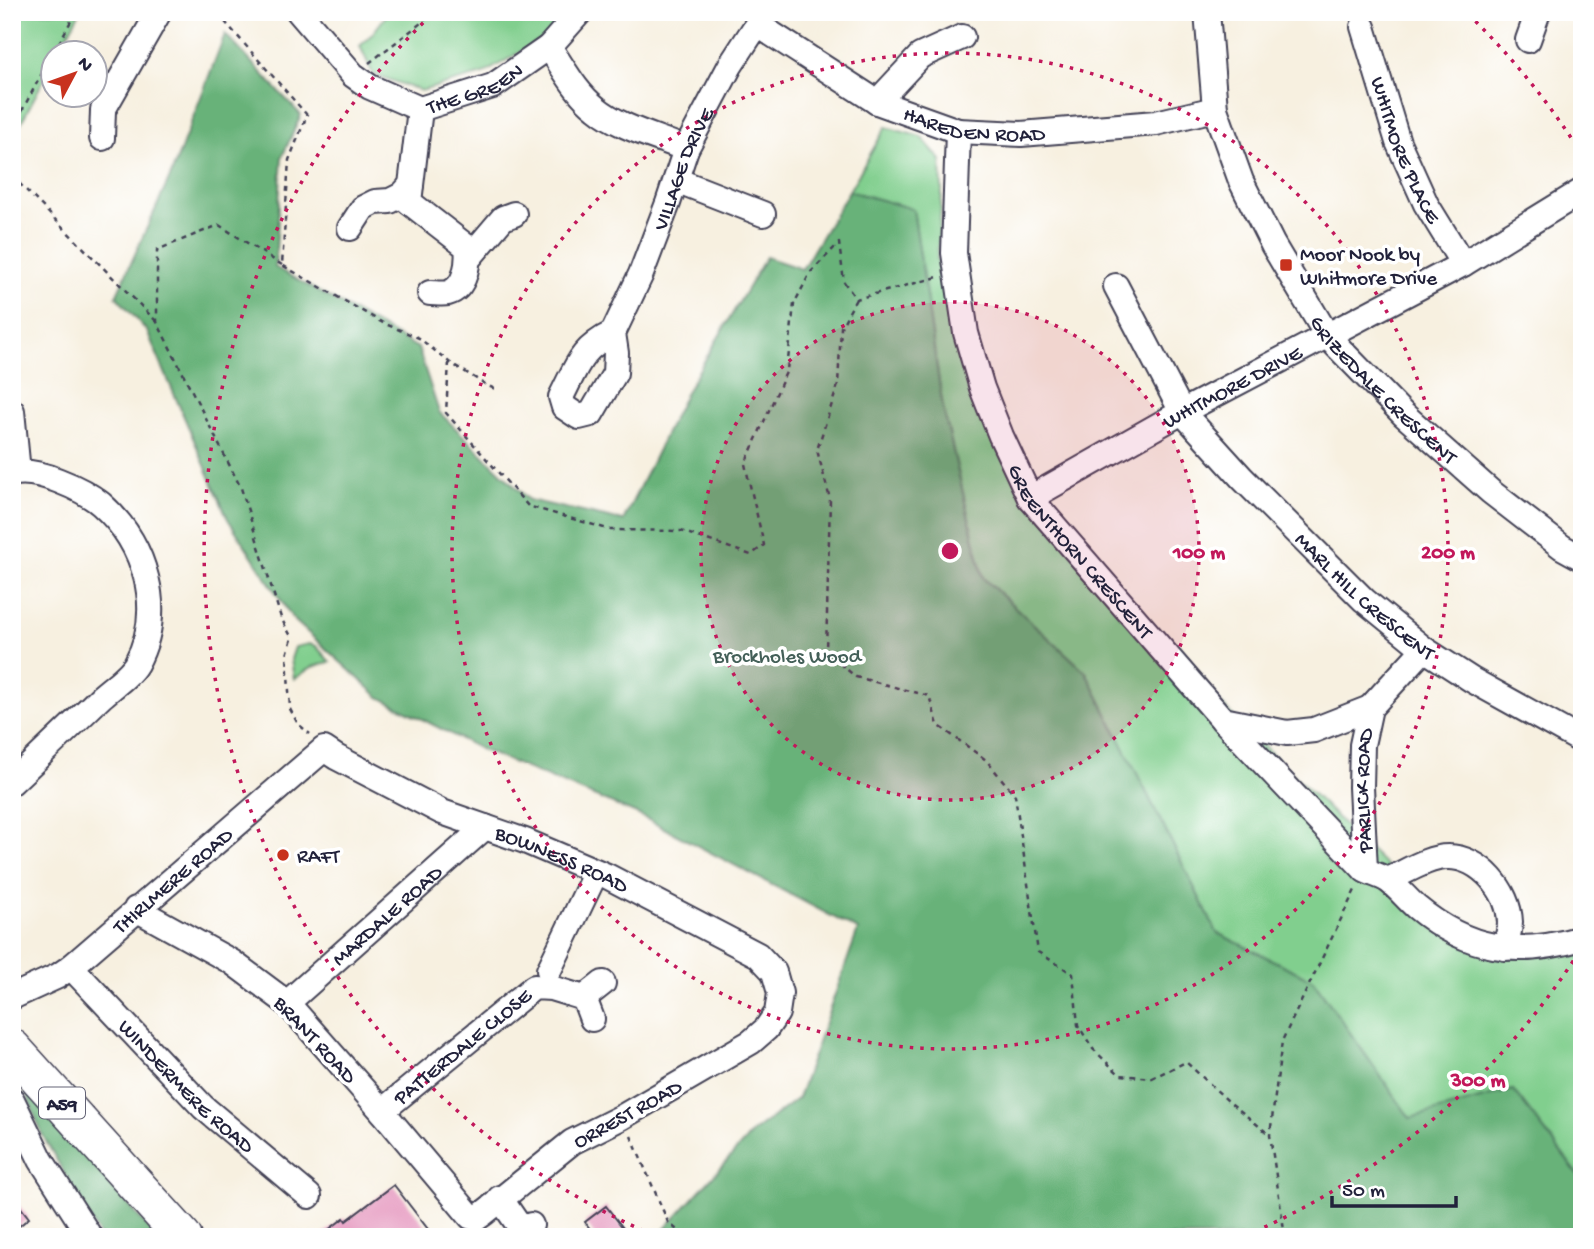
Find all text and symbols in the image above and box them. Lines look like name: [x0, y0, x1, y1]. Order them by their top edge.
north arrow: [38, 38, 108, 108]
text: N: [71, 53, 97, 77]
street label: THE GREEN: [423, 60, 529, 122]
street label: WHITMORE PLACE: [1363, 74, 1444, 230]
street label: HAREDEN ROAD: [899, 103, 1047, 150]
street label: VILLAGE DRIVE: [649, 104, 722, 236]
place label: Moor Nook by Whitmore Drive: [1300, 244, 1438, 293]
marker: Moor Nook by Whitmore Drive: [1278, 257, 1294, 273]
street label: GRIZEDALE CRESCENT: [1302, 312, 1461, 472]
street label: WHITMORE DRIVE: [1160, 341, 1308, 436]
street label: GREENTHORN CRESCENT: [1000, 461, 1157, 646]
street label: MARL HILL CRESCENT: [1288, 529, 1438, 669]
centre of rings: [938, 539, 962, 563]
text: 100 m: [1172, 542, 1225, 567]
text: 200 m: [1421, 542, 1475, 567]
park label: Brockholes Wood: [712, 646, 863, 671]
street label: PARLICK ROAD: [1352, 726, 1381, 854]
street label: BOWNESS ROAD: [490, 822, 632, 901]
street label: THIRLMERE ROAD: [109, 824, 240, 942]
place label: RAFT: [297, 846, 340, 871]
marker: RAFT: [275, 847, 291, 863]
street label: MARDALE ROAD: [328, 861, 449, 973]
street label: PATTERDALE CLOSE: [389, 984, 539, 1113]
street label: BRANT ROAD: [266, 992, 361, 1091]
street label: WINDERMERE ROAD: [111, 1016, 258, 1161]
text: 300 m: [1450, 1070, 1505, 1095]
street label: ORREST ROAD: [570, 1076, 688, 1156]
road number: A59: [39, 1088, 85, 1119]
scale bar: [1332, 1165, 1456, 1209]
text: 50 m: [1342, 1180, 1385, 1205]

